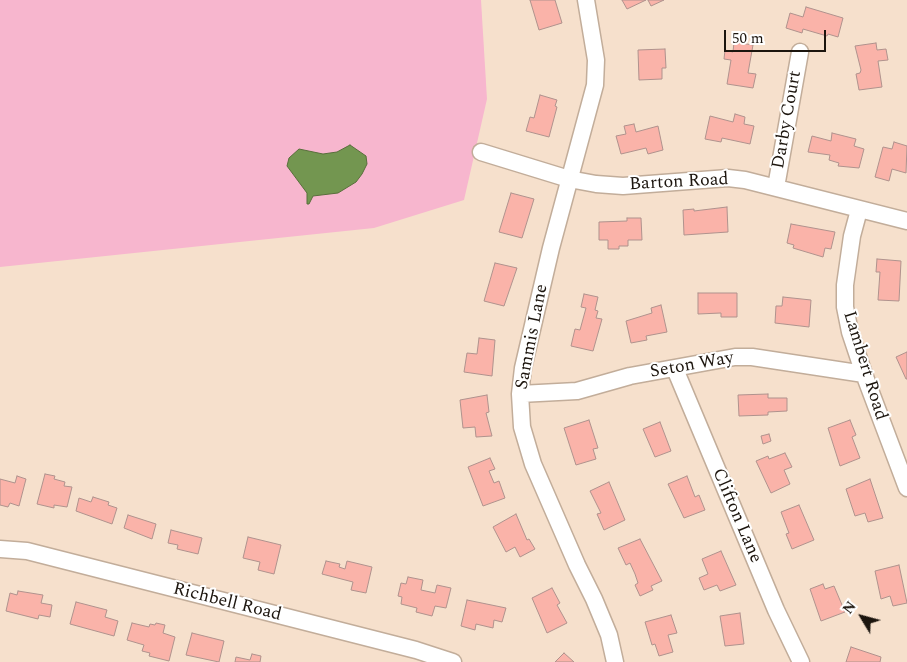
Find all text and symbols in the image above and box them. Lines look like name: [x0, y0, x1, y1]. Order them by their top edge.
scale bar: [727, 20, 830, 52]
text: 50 m: [732, 27, 764, 50]
street label: Darby Court: [769, 69, 807, 171]
street label: Barton Road: [629, 170, 729, 196]
street label: Sammis Lane: [512, 282, 554, 392]
street label: Lambert Road: [837, 309, 891, 423]
street label: Seton Way: [649, 348, 735, 384]
street label: Clifton Lane: [706, 465, 766, 567]
street label: Richbell Road: [171, 579, 283, 627]
north arrow: [837, 592, 887, 642]
text: N: [838, 597, 861, 619]

